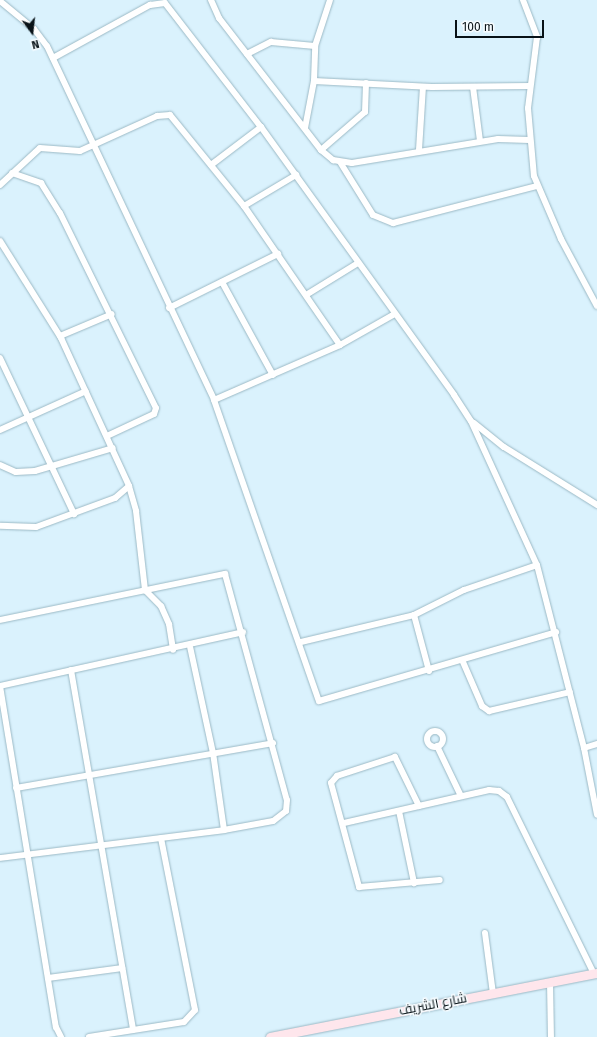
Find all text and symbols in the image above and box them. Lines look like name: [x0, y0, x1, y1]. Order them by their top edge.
north arrow: [12, 12, 52, 52]
scale bar: [457, 12, 546, 38]
text: 100 m: [462, 20, 494, 34]
text: N: [30, 37, 40, 51]
street label: شارع الشريف: [398, 991, 468, 1019]

